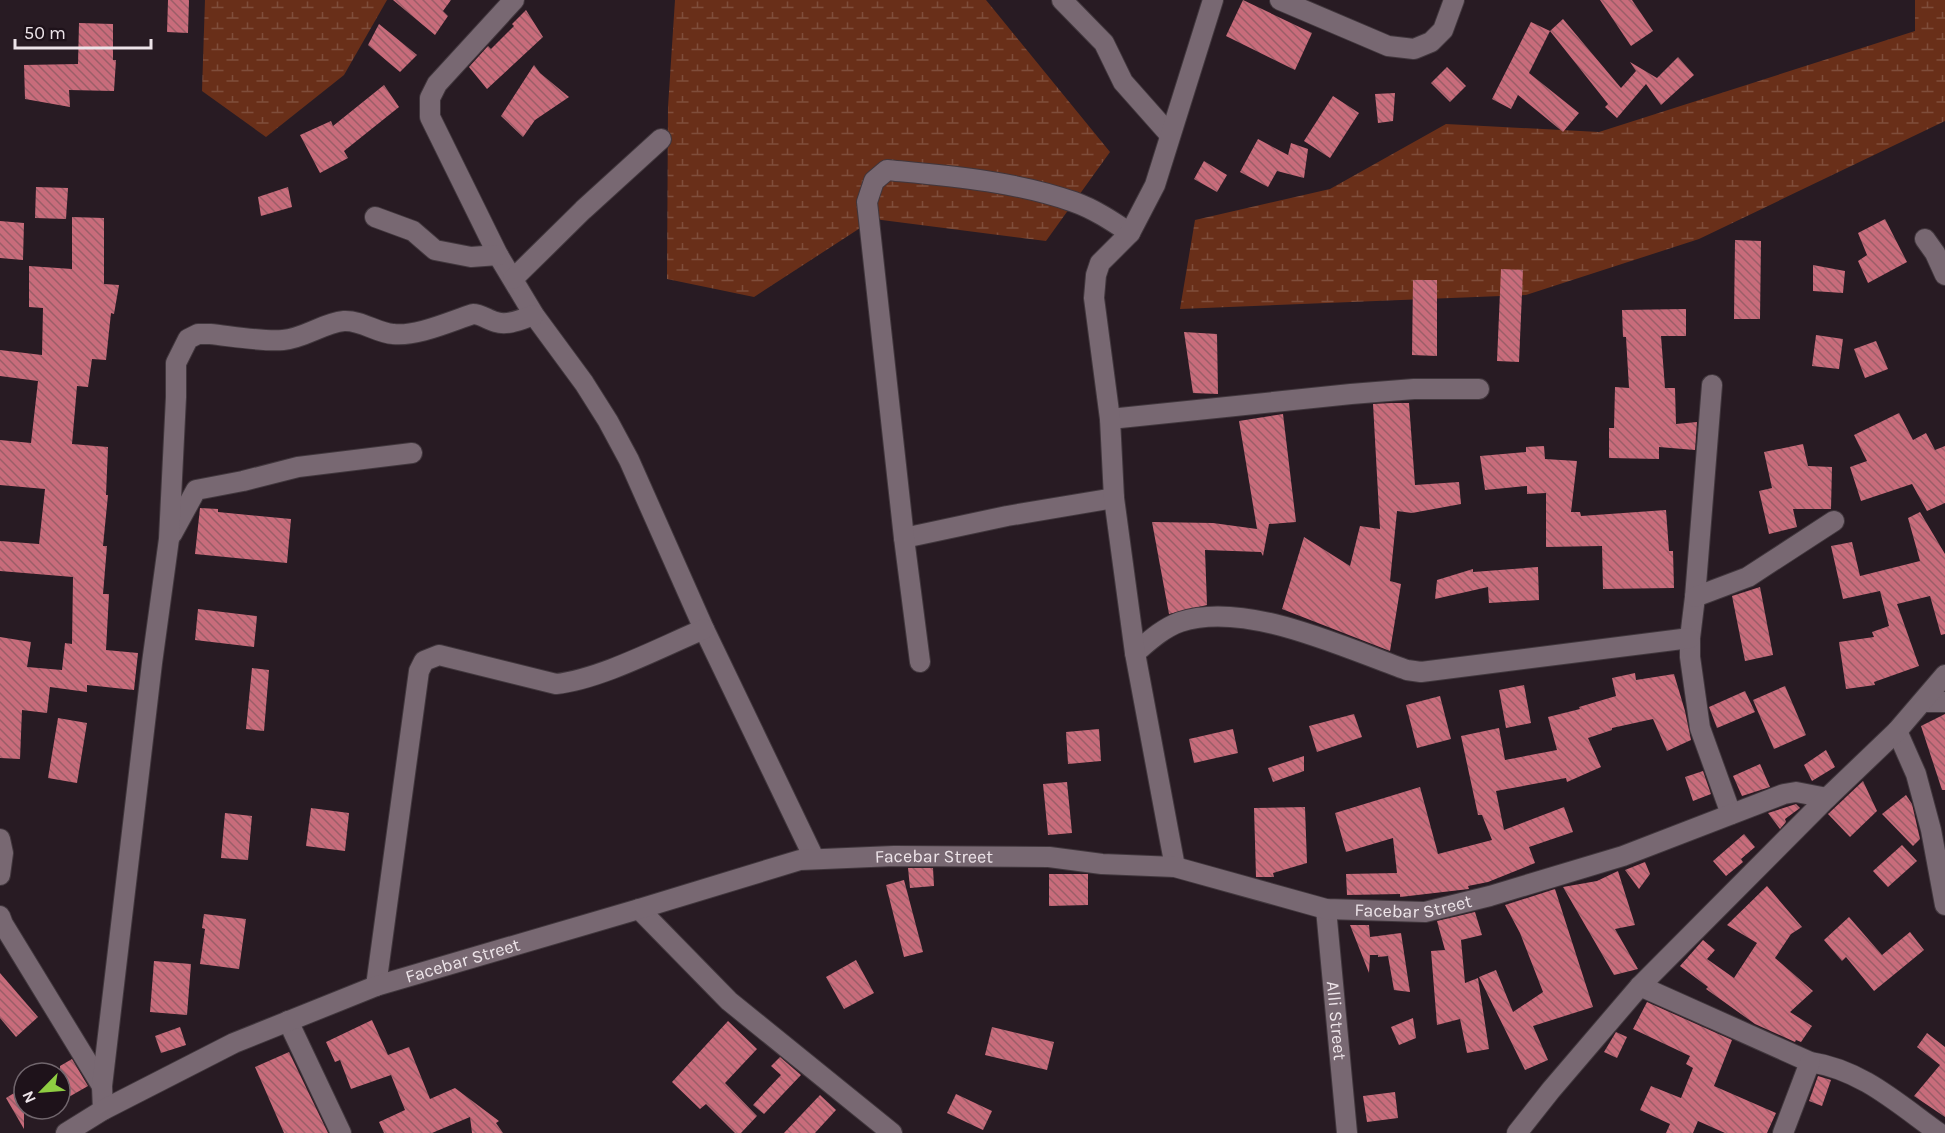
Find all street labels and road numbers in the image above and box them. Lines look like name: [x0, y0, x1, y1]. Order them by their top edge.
street label: Facebar Street: [874, 845, 993, 868]
street label: Facebar Street: [1354, 890, 1474, 923]
street label: Facebar Street: [403, 933, 523, 988]
street label: Alli Street: [1322, 980, 1351, 1061]

